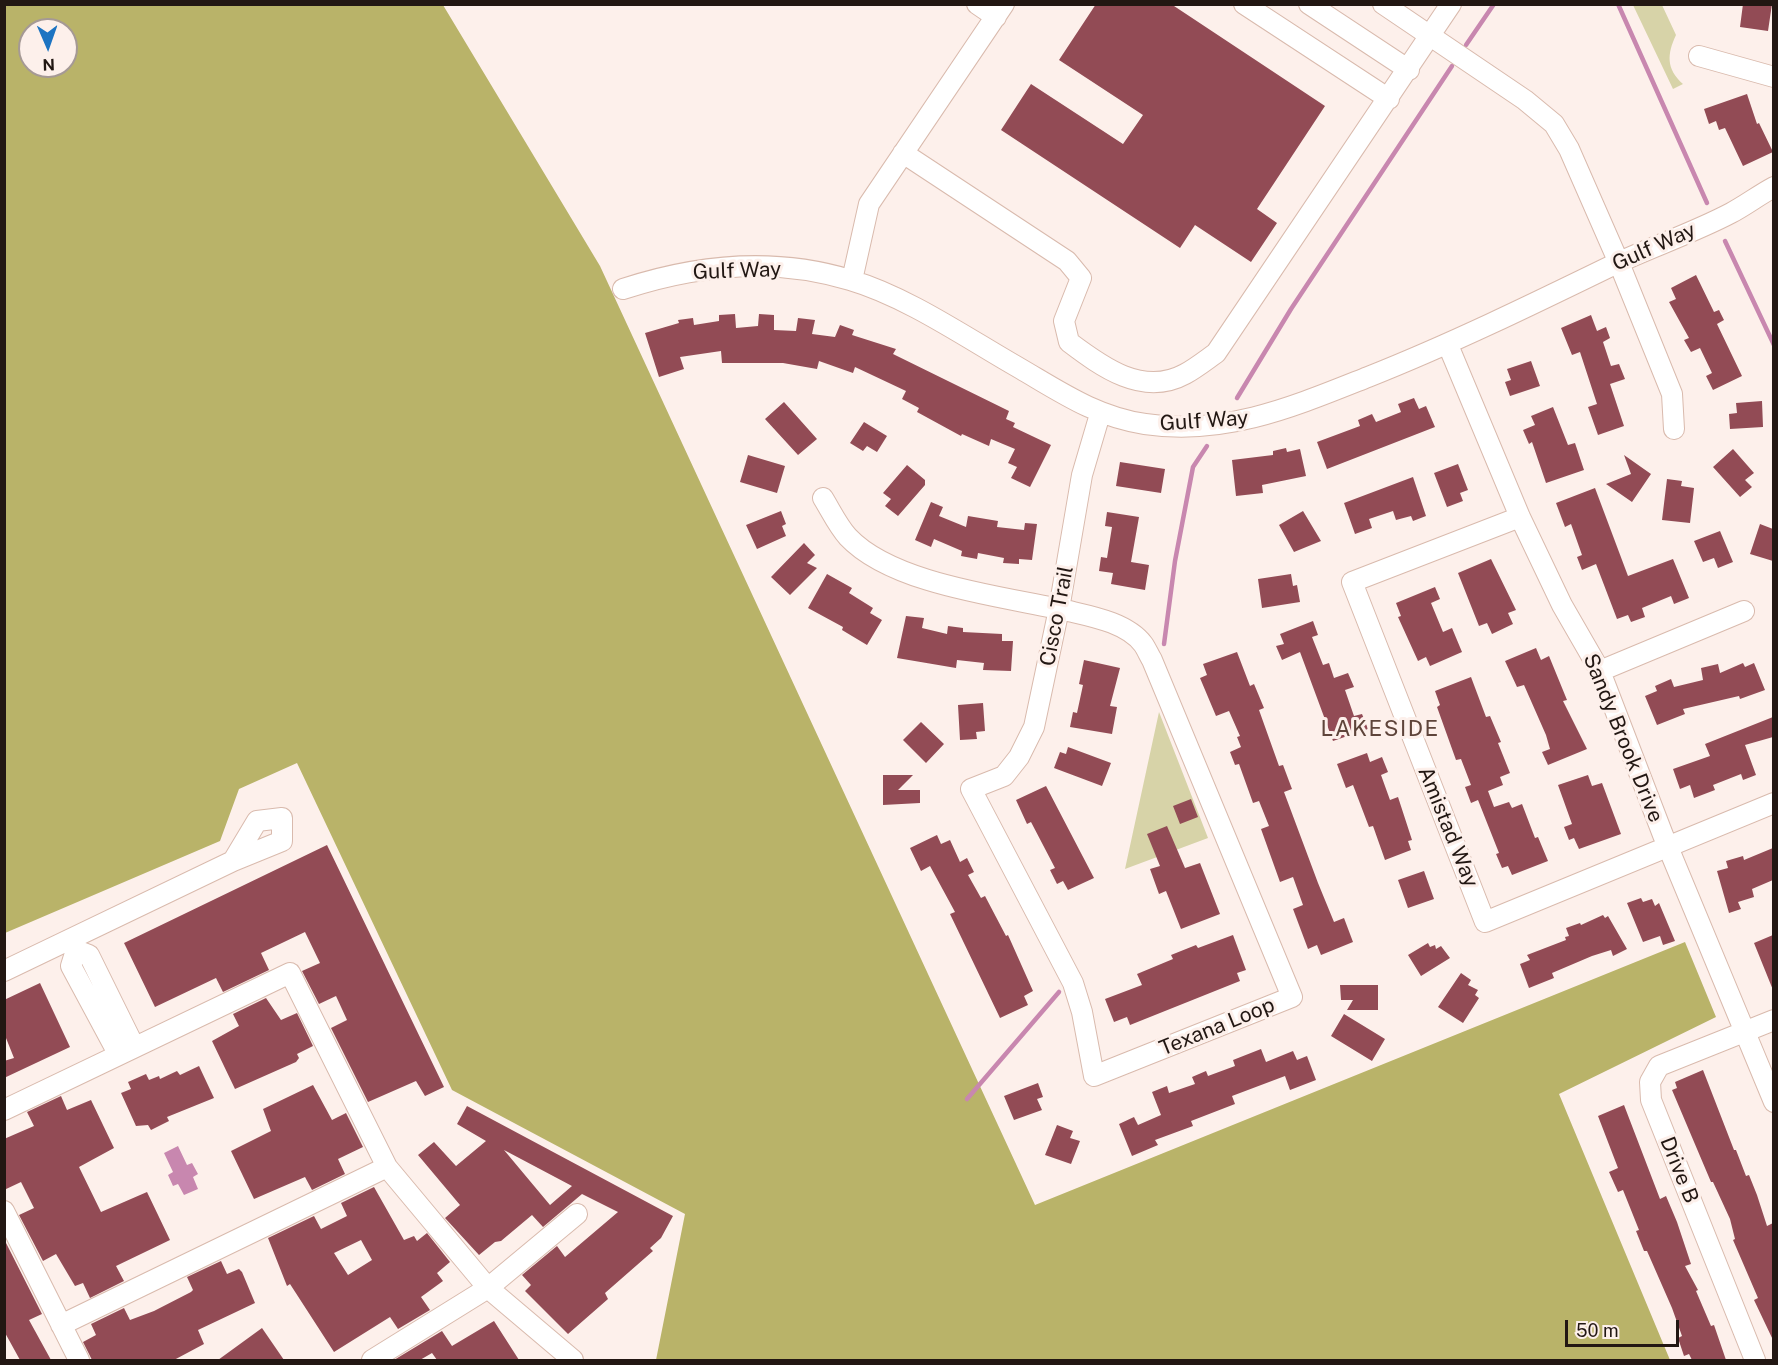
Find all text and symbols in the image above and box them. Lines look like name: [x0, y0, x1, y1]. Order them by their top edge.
north arrow: [18, 18, 78, 78]
text: N: [42, 55, 55, 74]
street label: Gulf Way: [1608, 217, 1700, 277]
street label: Gulf Way: [692, 257, 782, 285]
street label: Gulf Way: [1159, 405, 1249, 437]
street label: Cisco Trail: [1035, 564, 1079, 668]
street label: Sandy Brook Drive: [1578, 650, 1668, 826]
district label: LAKESIDE: [1320, 716, 1440, 742]
street label: Amistad Way: [1412, 763, 1484, 891]
street label: Texana Loop: [1156, 992, 1278, 1062]
street label: Drive B: [1654, 1133, 1704, 1207]
scale bar: [1568, 1308, 1682, 1346]
text: 50 m: [1576, 1320, 1619, 1341]

